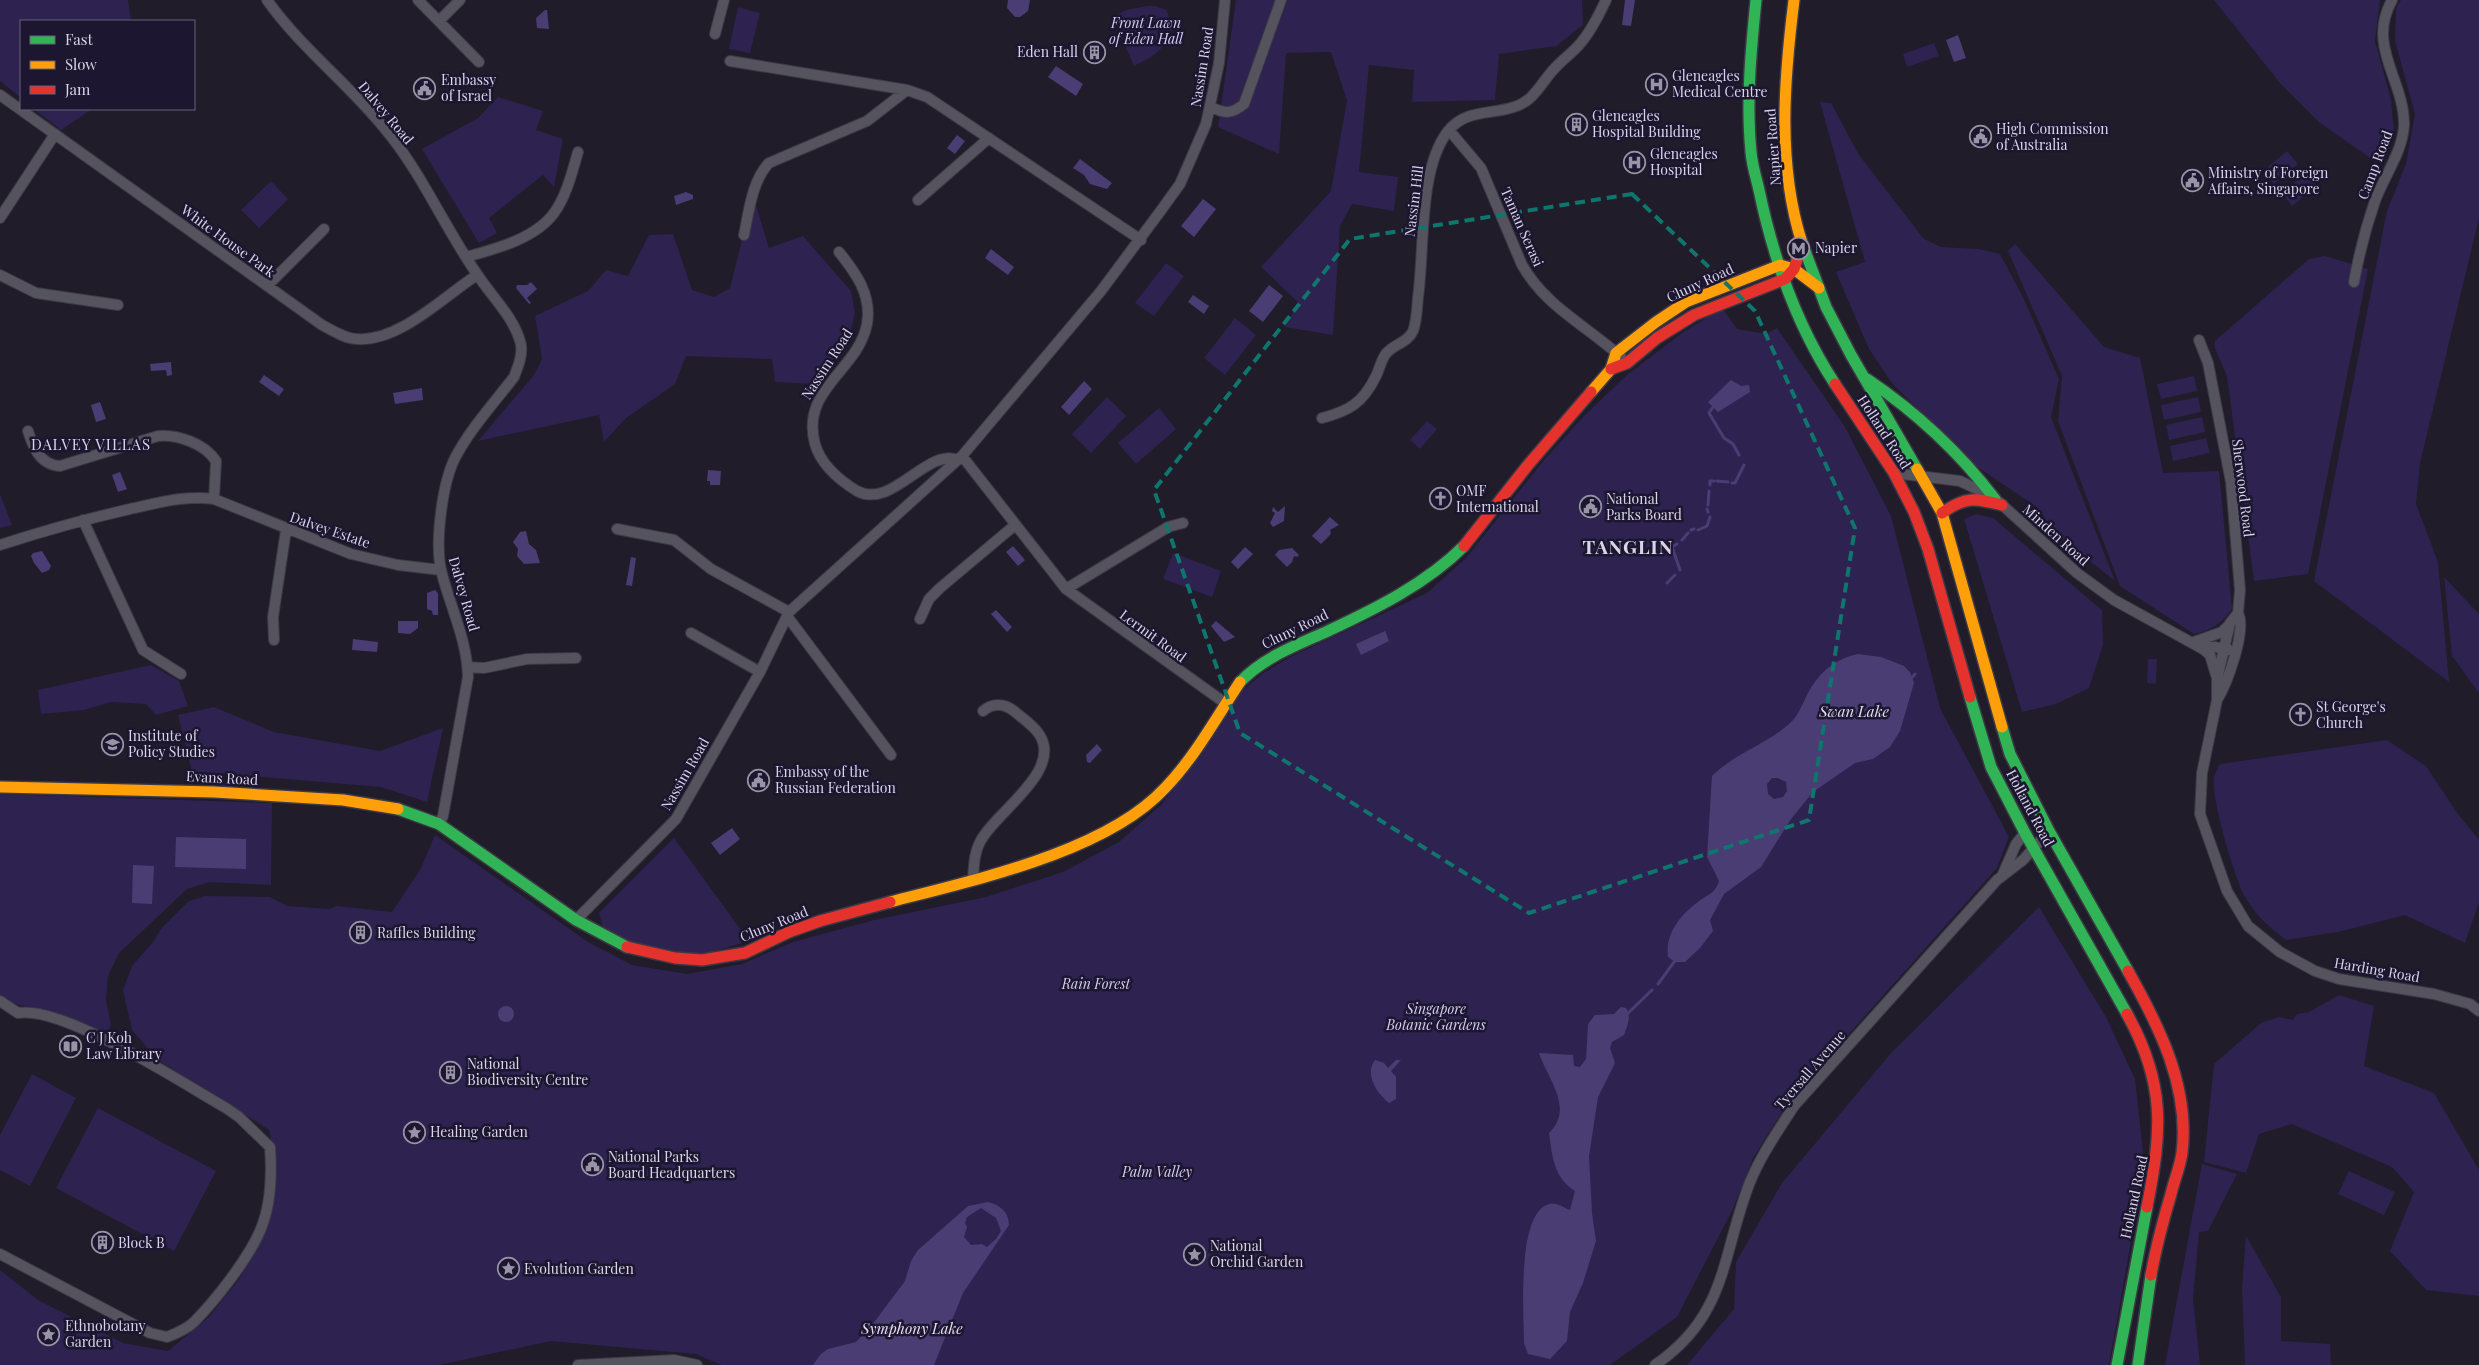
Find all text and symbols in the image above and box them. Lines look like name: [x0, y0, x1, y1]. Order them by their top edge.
park label: Front Lawn of Eden Hall: [1109, 13, 1184, 48]
legend: [20, 20, 195, 110]
street label: Nassim Road: [1186, 25, 1217, 108]
text: Fast: [65, 29, 94, 49]
building icon: Eden Hall: [1082, 40, 1106, 64]
place label: Eden Hall: [1017, 42, 1078, 61]
text: Slow: [65, 54, 97, 74]
place label: Gleneagles Medical Centre: [1672, 66, 1768, 101]
place label: Embassy of Israel: [441, 70, 496, 105]
hospital icon: Gleneagles Medical Centre: [1644, 72, 1668, 96]
public building icon: Embassy of Israel: [413, 76, 437, 100]
street label: Dalvey Road: [354, 77, 418, 148]
text: Jam: [64, 79, 91, 99]
place label: Gleneagles Hospital Building: [1592, 106, 1701, 141]
street label: Napier Road: [1760, 108, 1785, 186]
building icon: Gleneagles Hospital Building: [1564, 112, 1588, 136]
place label: High Commission of Australia: [1996, 119, 2109, 154]
public building icon: High Commission of Australia: [1968, 125, 1992, 149]
street label: Camp Road: [2353, 128, 2396, 202]
place label: Gleneagles Hospital: [1650, 144, 1718, 179]
hospital icon: Gleneagles Hospital: [1622, 150, 1646, 174]
place label: Ministry of Foreign Affairs, Singapore: [2207, 163, 2329, 198]
street label: Nassim Hill: [1400, 164, 1427, 238]
public building icon: Ministry of Foreign Affairs, Singapore: [2180, 169, 2204, 193]
street label: Taman Serasi: [1497, 184, 1548, 269]
street label: White House Park: [177, 199, 279, 281]
metro station icon: Napier: [1787, 236, 1811, 260]
place label: Napier: [1815, 238, 1858, 257]
street label: Cluny Road: [1663, 259, 1736, 306]
street label: Nassim Road: [797, 325, 857, 403]
street label: Holland Road: [1853, 391, 1915, 472]
district label: DALVEY VILLAS: [31, 434, 151, 454]
street label: Sherwood Road: [2228, 438, 2259, 538]
place label: OMF International: [1456, 481, 1539, 516]
church icon: OMF International: [1428, 487, 1452, 511]
place label: National Parks Board: [1606, 489, 1682, 524]
public building icon: National Parks Board: [1578, 495, 1602, 519]
street label: Minden Road: [2019, 500, 2094, 570]
street label: Dalvey Estate: [288, 507, 373, 552]
district label: TANGLIN: [1583, 533, 1673, 559]
street label: Dalvey Road: [445, 554, 484, 633]
street label: Cluny Road: [1258, 604, 1331, 653]
street label: Lermit Road: [1116, 605, 1190, 666]
place label: St George's Church: [2316, 697, 2386, 732]
water label: Swan Lake: [1818, 701, 1889, 721]
church icon: St George's Church: [2288, 703, 2312, 727]
place label: Institute of Policy Studies: [128, 726, 215, 761]
school or university icon: Institute of Policy Studies: [100, 732, 124, 756]
street label: Nassim Road: [656, 734, 713, 814]
place label: Embassy of the Russian Federation: [775, 762, 897, 797]
street label: Evans Road: [185, 766, 259, 789]
street label: Holland Road: [2002, 766, 2059, 850]
public building icon: Embassy of the Russian Federation: [747, 768, 771, 792]
street label: Cluny Road: [737, 901, 811, 946]
building icon: Raffles Building: [349, 921, 373, 945]
place label: Raffles Building: [377, 923, 476, 942]
street label: Harding Road: [2333, 953, 2421, 986]
park label: Rain Forest: [1061, 974, 1131, 993]
park label: Singapore Botanic Gardens: [1385, 999, 1486, 1034]
street label: Tyersall Avenue: [1770, 1026, 1849, 1113]
place label: C J Koh Law Library: [86, 1028, 162, 1063]
library icon: C J Koh Law Library: [58, 1034, 82, 1058]
place label: National Biodiversity Centre: [467, 1054, 588, 1089]
building icon: National Biodiversity Centre: [439, 1060, 463, 1084]
place icon: Healing Garden: [402, 1120, 426, 1144]
place label: Healing Garden: [430, 1122, 529, 1141]
place label: National Parks Board Headquarters: [608, 1147, 735, 1182]
public building icon: National Parks Board Headquarters: [580, 1153, 604, 1177]
street label: Holland Road: [2115, 1154, 2152, 1240]
park label: Palm Valley: [1121, 1162, 1192, 1181]
building icon: Block B: [90, 1231, 114, 1255]
place label: Block B: [118, 1233, 165, 1252]
place label: National Orchid Garden: [1210, 1236, 1304, 1271]
place icon: National Orchid Garden: [1182, 1242, 1206, 1266]
place icon: Evolution Garden: [496, 1257, 520, 1281]
place label: Evolution Garden: [524, 1259, 634, 1278]
place label: Ethnobotany Garden: [65, 1316, 146, 1351]
water label: Symphony Lake: [860, 1318, 963, 1338]
place icon: Ethnobotany Garden: [37, 1322, 61, 1346]

